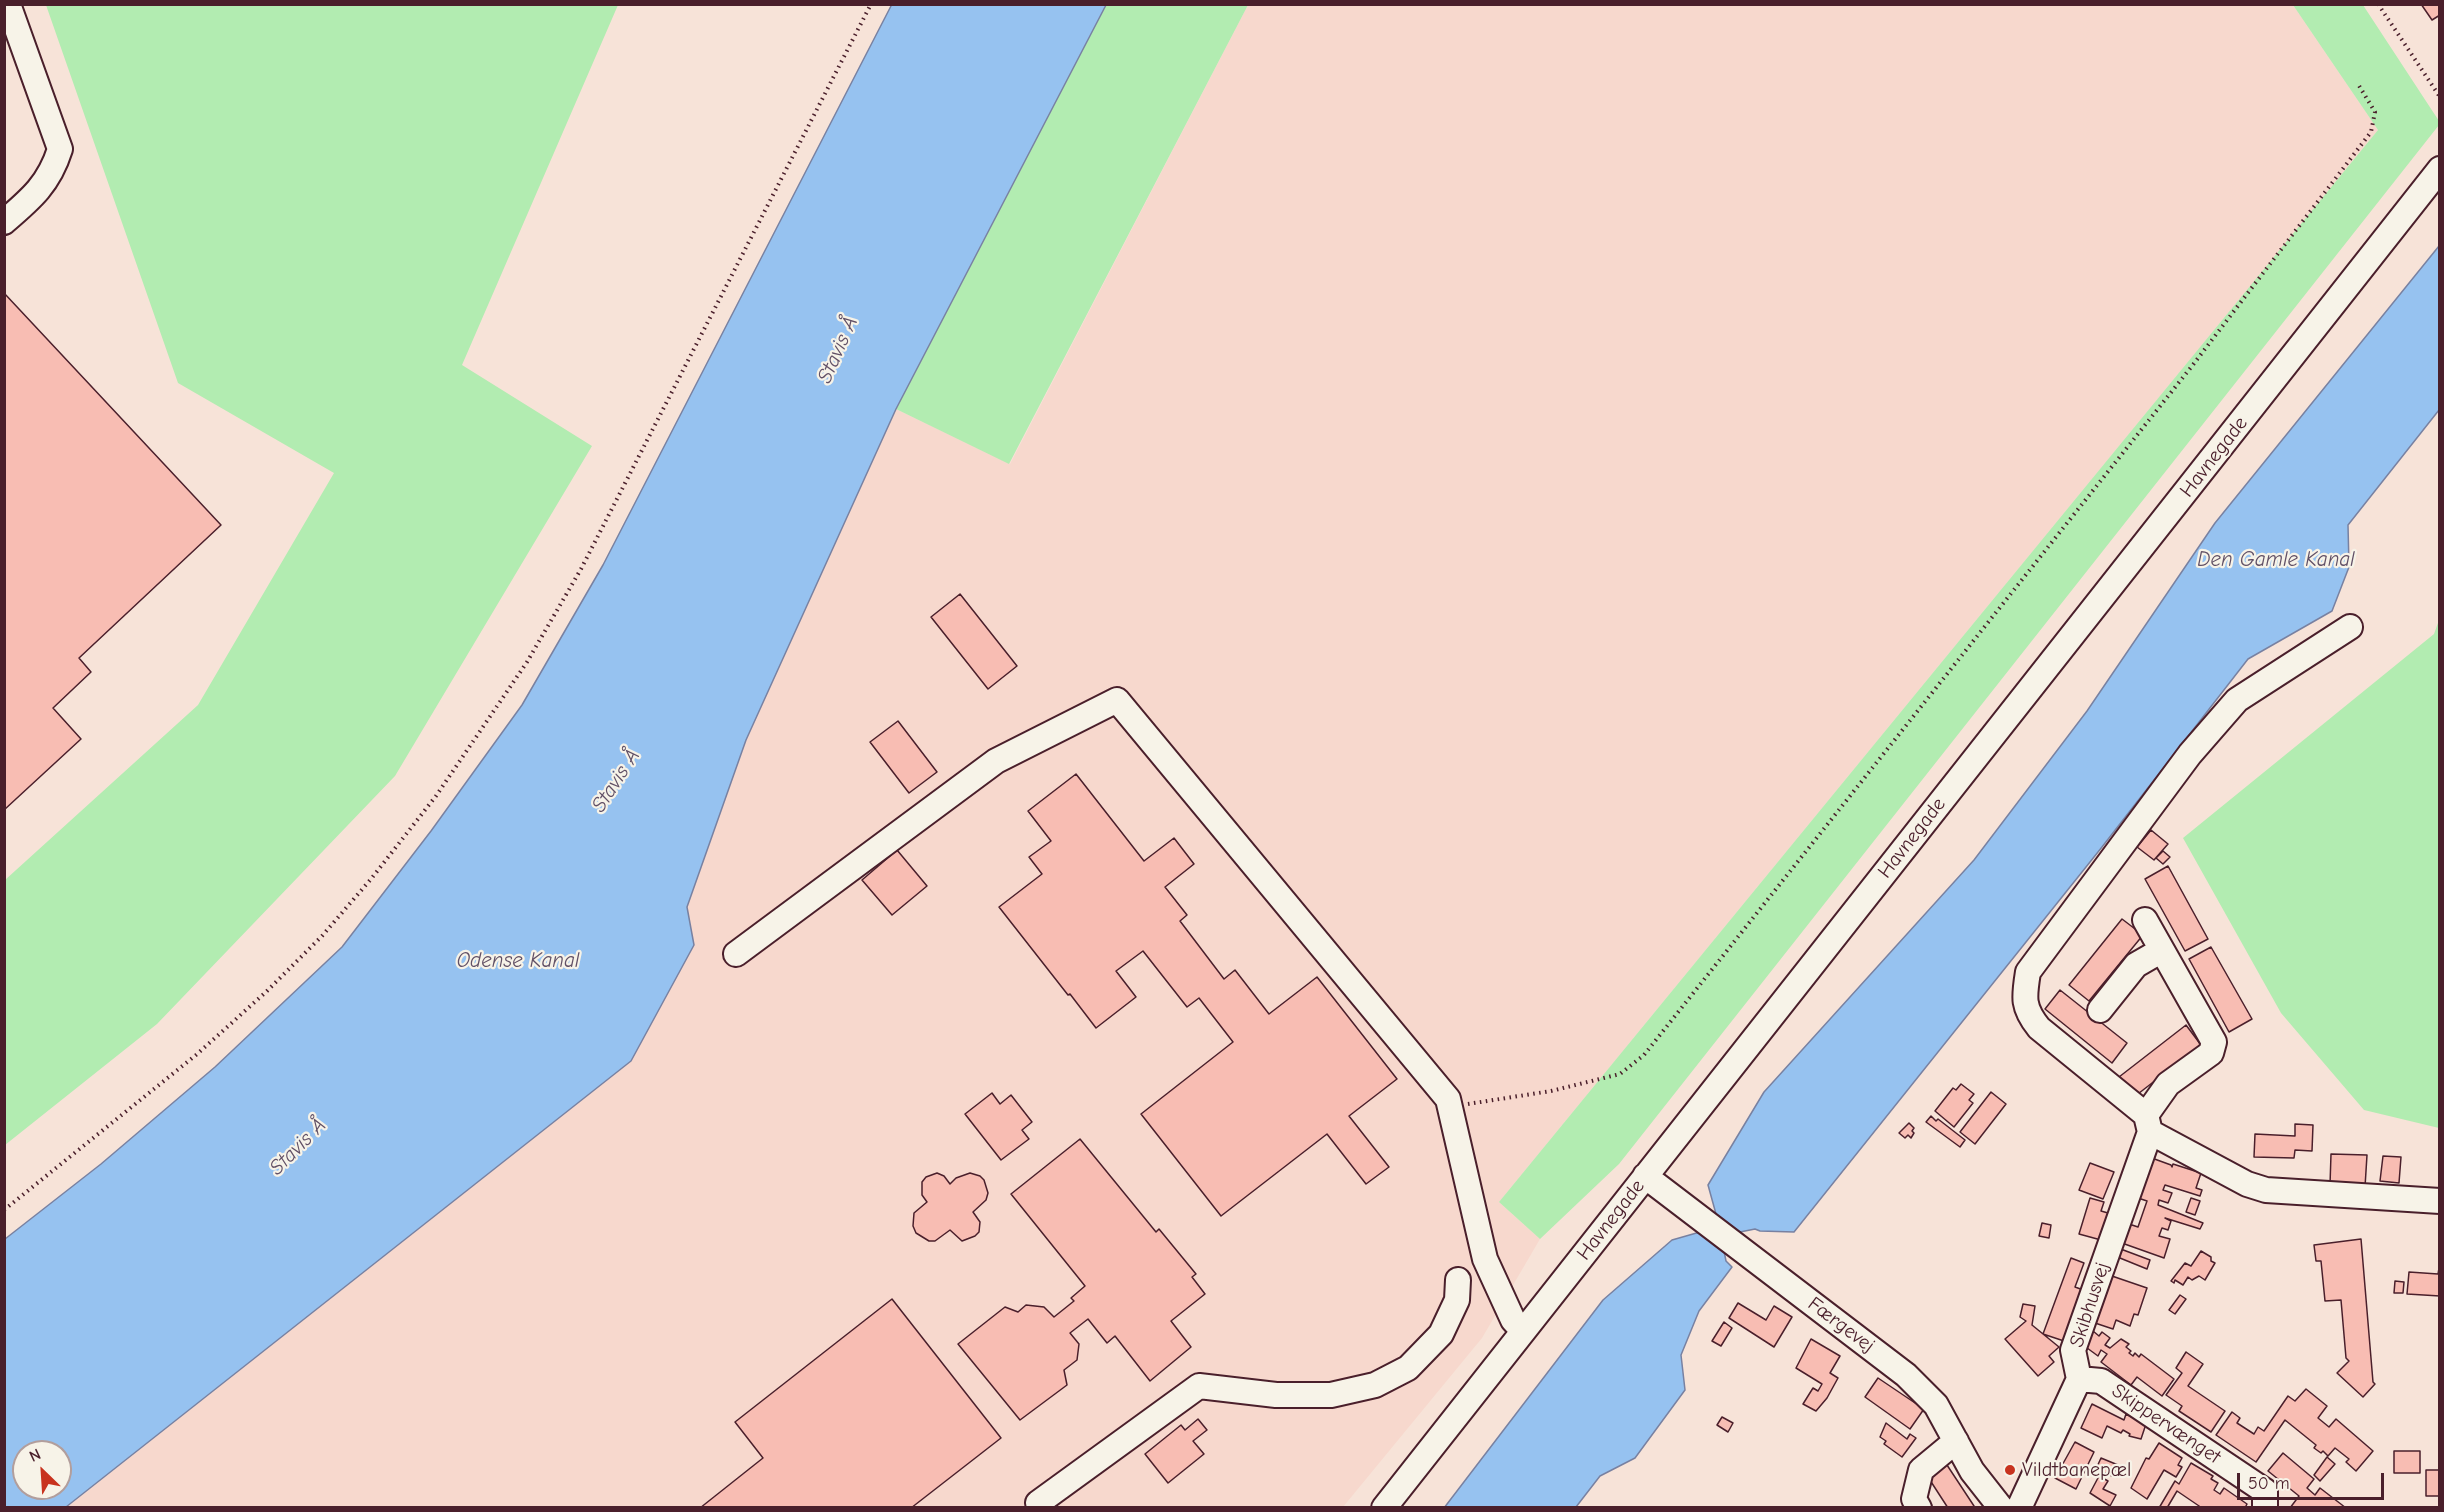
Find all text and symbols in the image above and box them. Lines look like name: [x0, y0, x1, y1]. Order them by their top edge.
water label: Stavis Å: [812, 313, 864, 387]
street label: Havnegade: [2175, 412, 2253, 502]
water label: Den Gamle Kanal: [2197, 547, 2355, 573]
water label: Stavis Å: [586, 745, 646, 817]
street label: Havnegade: [1873, 793, 1951, 883]
water label: Odense Kanal: [457, 948, 579, 974]
water label: Stavis Å: [264, 1113, 332, 1181]
street label: Havnegade: [1572, 1175, 1650, 1265]
street label: Skibhusvej: [2065, 1259, 2115, 1351]
street label: Færgevej: [1803, 1292, 1879, 1358]
street label: Skippervænget: [2107, 1379, 2225, 1469]
north arrow: [12, 1440, 72, 1500]
text: N: [27, 1445, 44, 1466]
place label: Vildtbanepæl: [2022, 1458, 2131, 1482]
scale bar: [2240, 1461, 2387, 1499]
marker: Vildtbanepæl: [2003, 1463, 2017, 1477]
text: 50 m: [2248, 1473, 2290, 1494]

